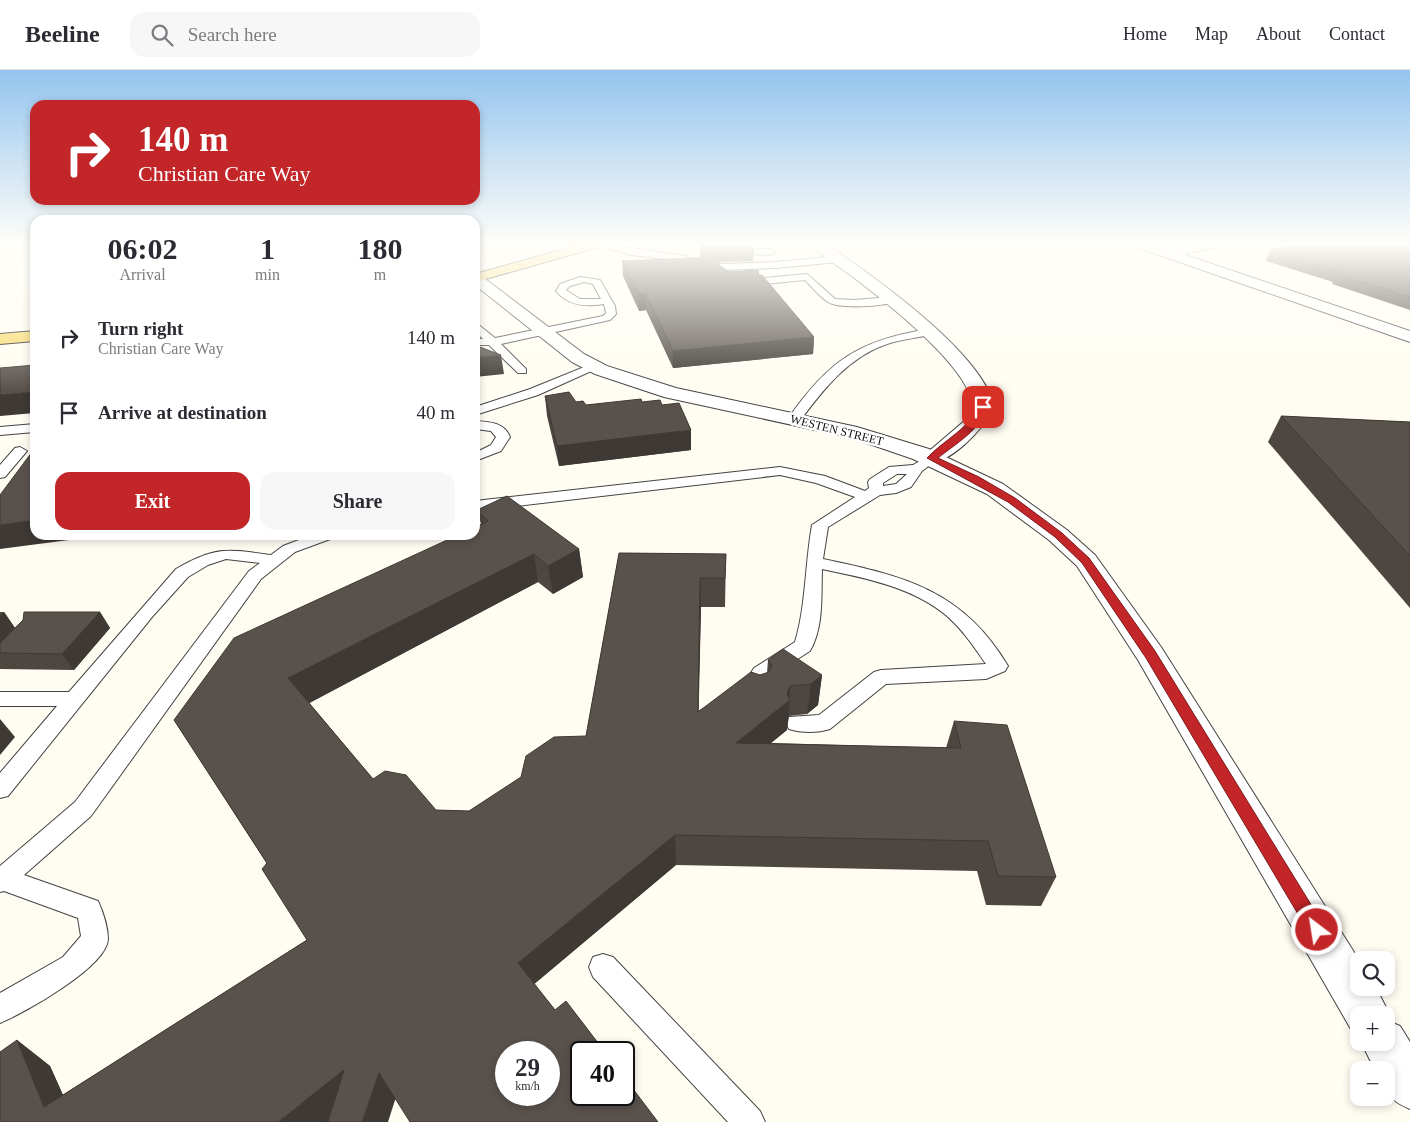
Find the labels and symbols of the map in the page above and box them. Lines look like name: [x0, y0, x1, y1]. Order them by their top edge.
pin: [962, 386, 1004, 428]
street label: WESTEN STREET: [789, 412, 886, 449]
position arrow: [1290, 903, 1342, 955]
speed limit sign: 40: [570, 1041, 635, 1106]

